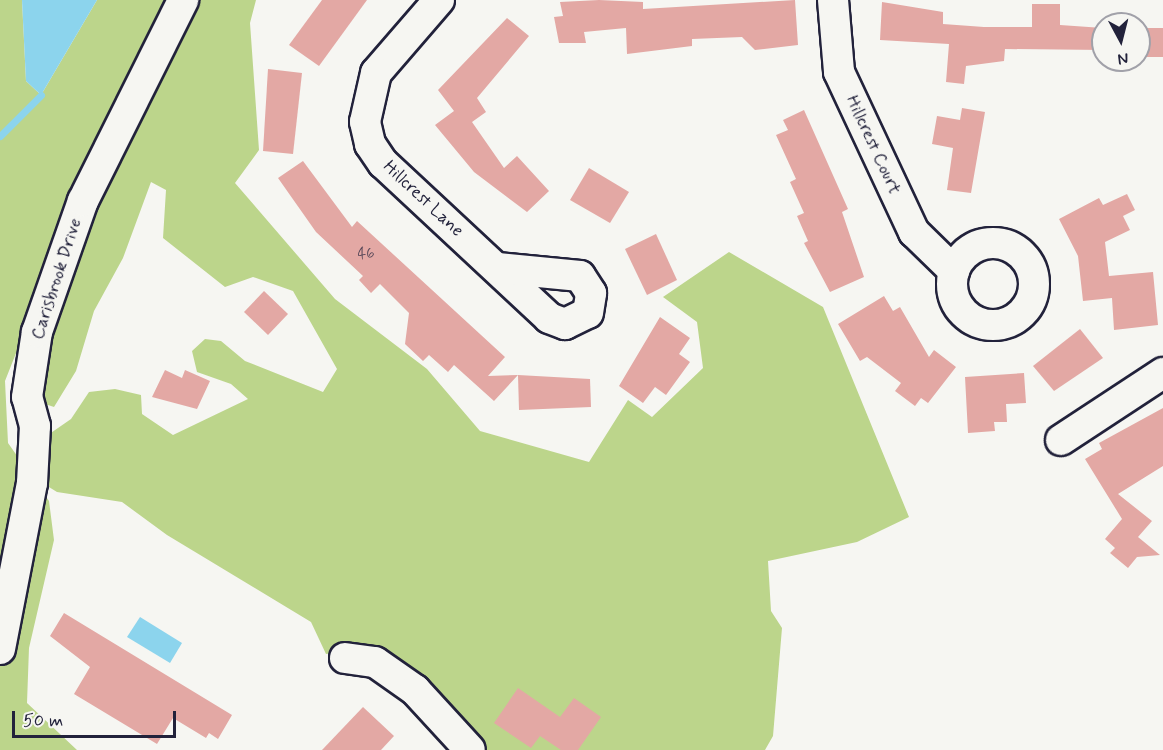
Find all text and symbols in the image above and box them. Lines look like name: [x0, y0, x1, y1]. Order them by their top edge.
north arrow: [1091, 12, 1151, 72]
text: N: [1116, 47, 1130, 69]
street label: Hillcrest Court: [841, 92, 905, 198]
street label: Hillcrest Lane: [378, 156, 468, 242]
street label: Carisbrook Drive: [27, 216, 87, 342]
house number: 46: [357, 246, 375, 264]
scale bar: [15, 699, 178, 737]
text: 50 m: [23, 709, 63, 733]

